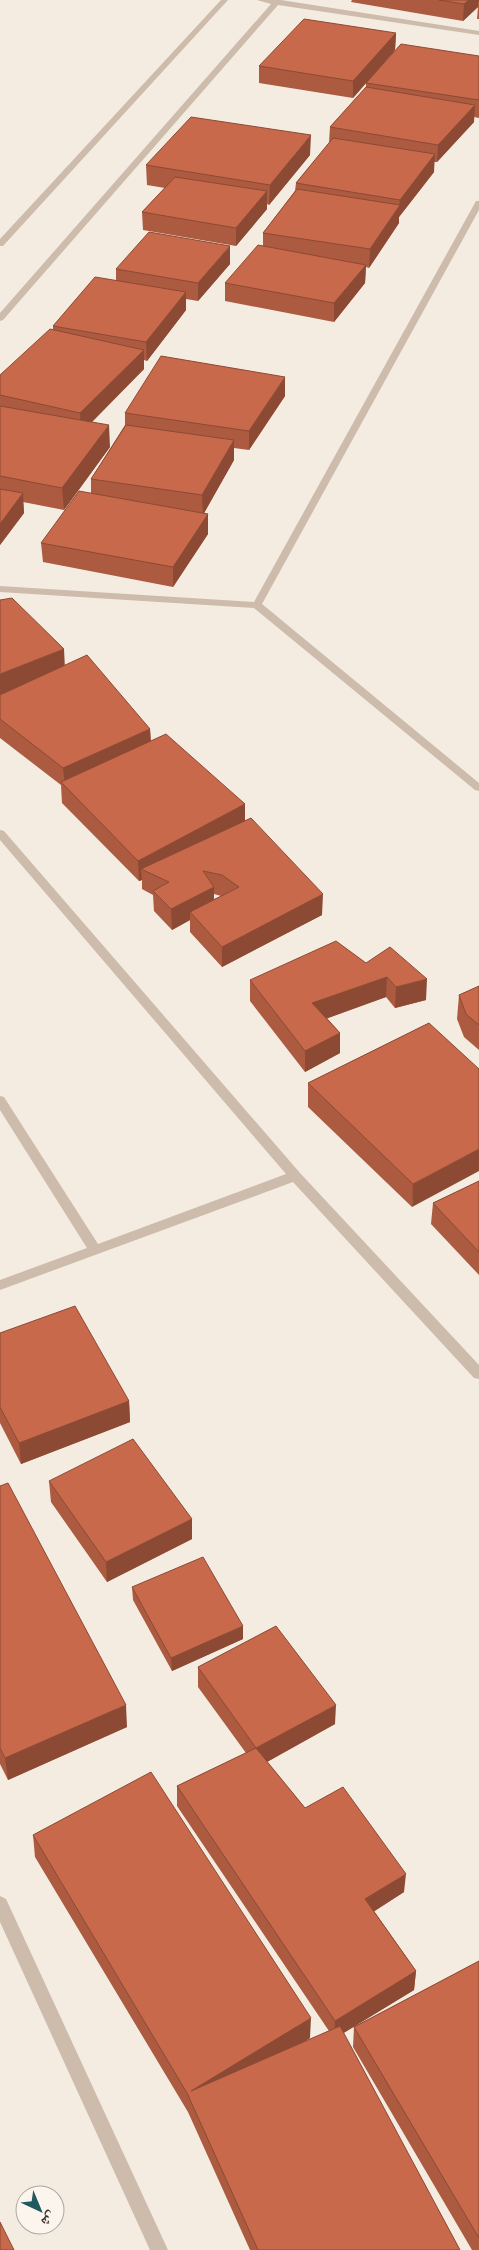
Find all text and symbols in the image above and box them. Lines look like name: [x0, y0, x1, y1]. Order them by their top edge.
north arrow: [15, 2185, 65, 2235]
text: ش: [37, 2208, 61, 2231]

